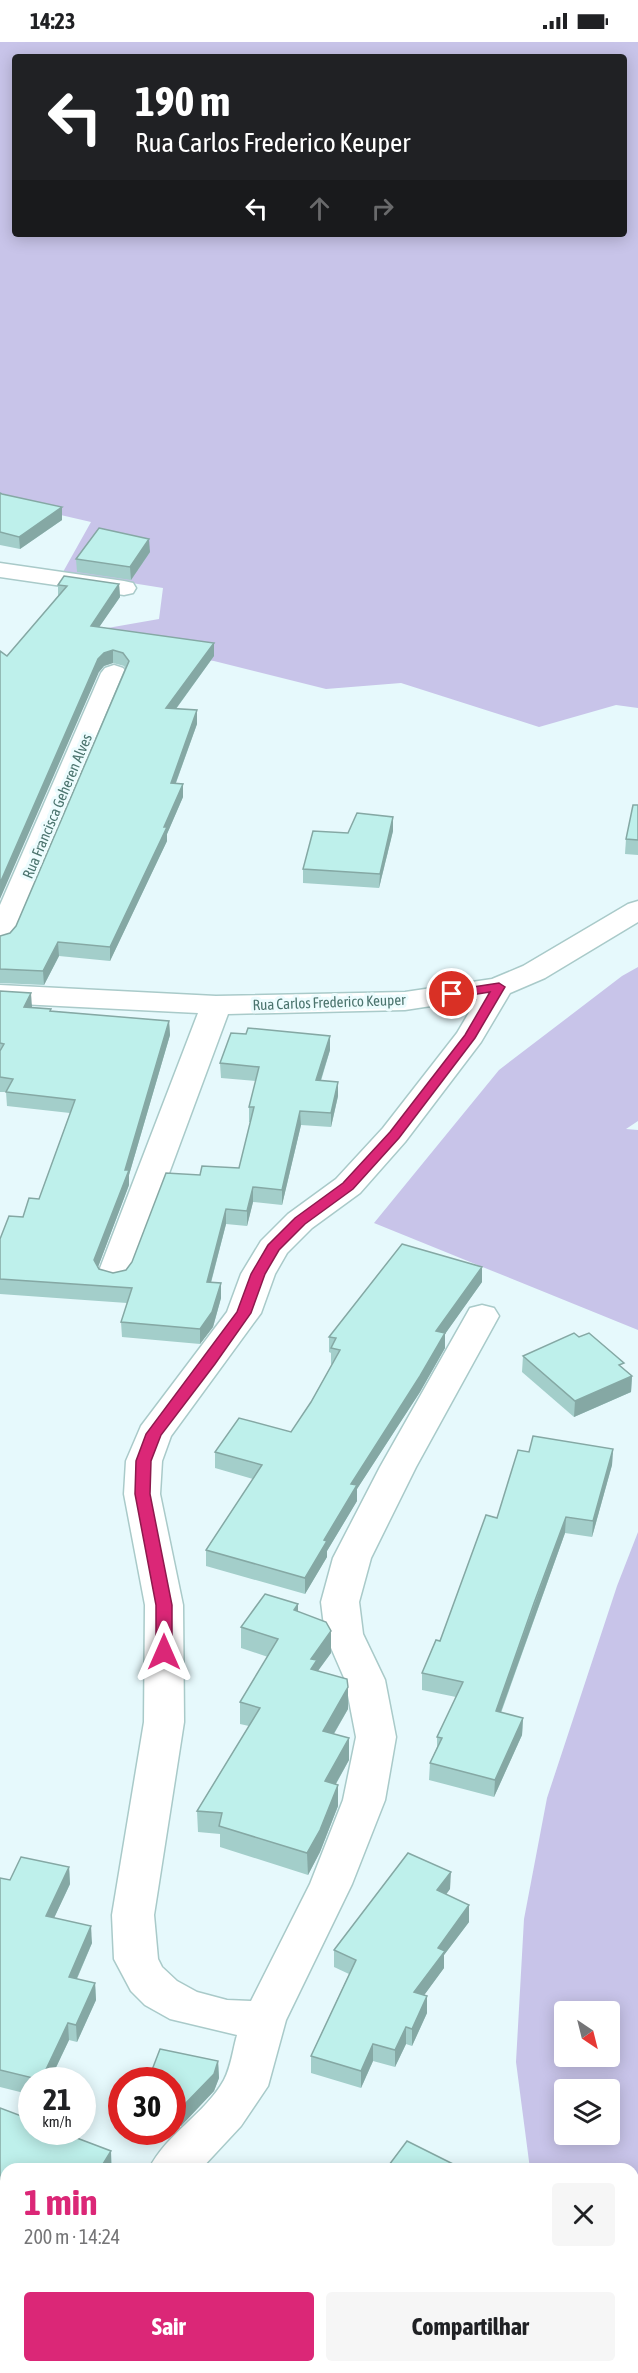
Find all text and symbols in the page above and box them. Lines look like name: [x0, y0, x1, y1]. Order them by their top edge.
text: 14:23: [30, 8, 75, 34]
text: 190 m: [135, 77, 230, 125]
icon: left: [36, 78, 114, 156]
text: Rua Carlos Frederico Keuper: [135, 127, 410, 158]
icon: left: [240, 192, 273, 225]
icon: ahead: [303, 192, 336, 225]
icon: right: [366, 192, 399, 225]
street label: Rua Francisca Geheren Alves: [19, 731, 95, 881]
pin: [426, 968, 477, 1019]
icon: arrive: [435, 977, 468, 1010]
street label: Rua Carlos Frederico Keuper: [252, 991, 406, 1013]
position arrow: [132, 1620, 196, 1684]
north arrow: [554, 2001, 620, 2067]
map controls: [554, 2001, 620, 2145]
speed limit sign: 30: [108, 2067, 186, 2145]
button: layers: [554, 2079, 620, 2145]
text: 21: [43, 2082, 71, 2116]
text: km/h: [42, 2113, 72, 2130]
text: 1 min: [24, 2181, 98, 2223]
button: close: [552, 2183, 615, 2246]
text: 200 m · 14:24: [24, 2225, 120, 2248]
button: Sair: [24, 2292, 314, 2361]
button: Compartilhar: [326, 2292, 615, 2361]

